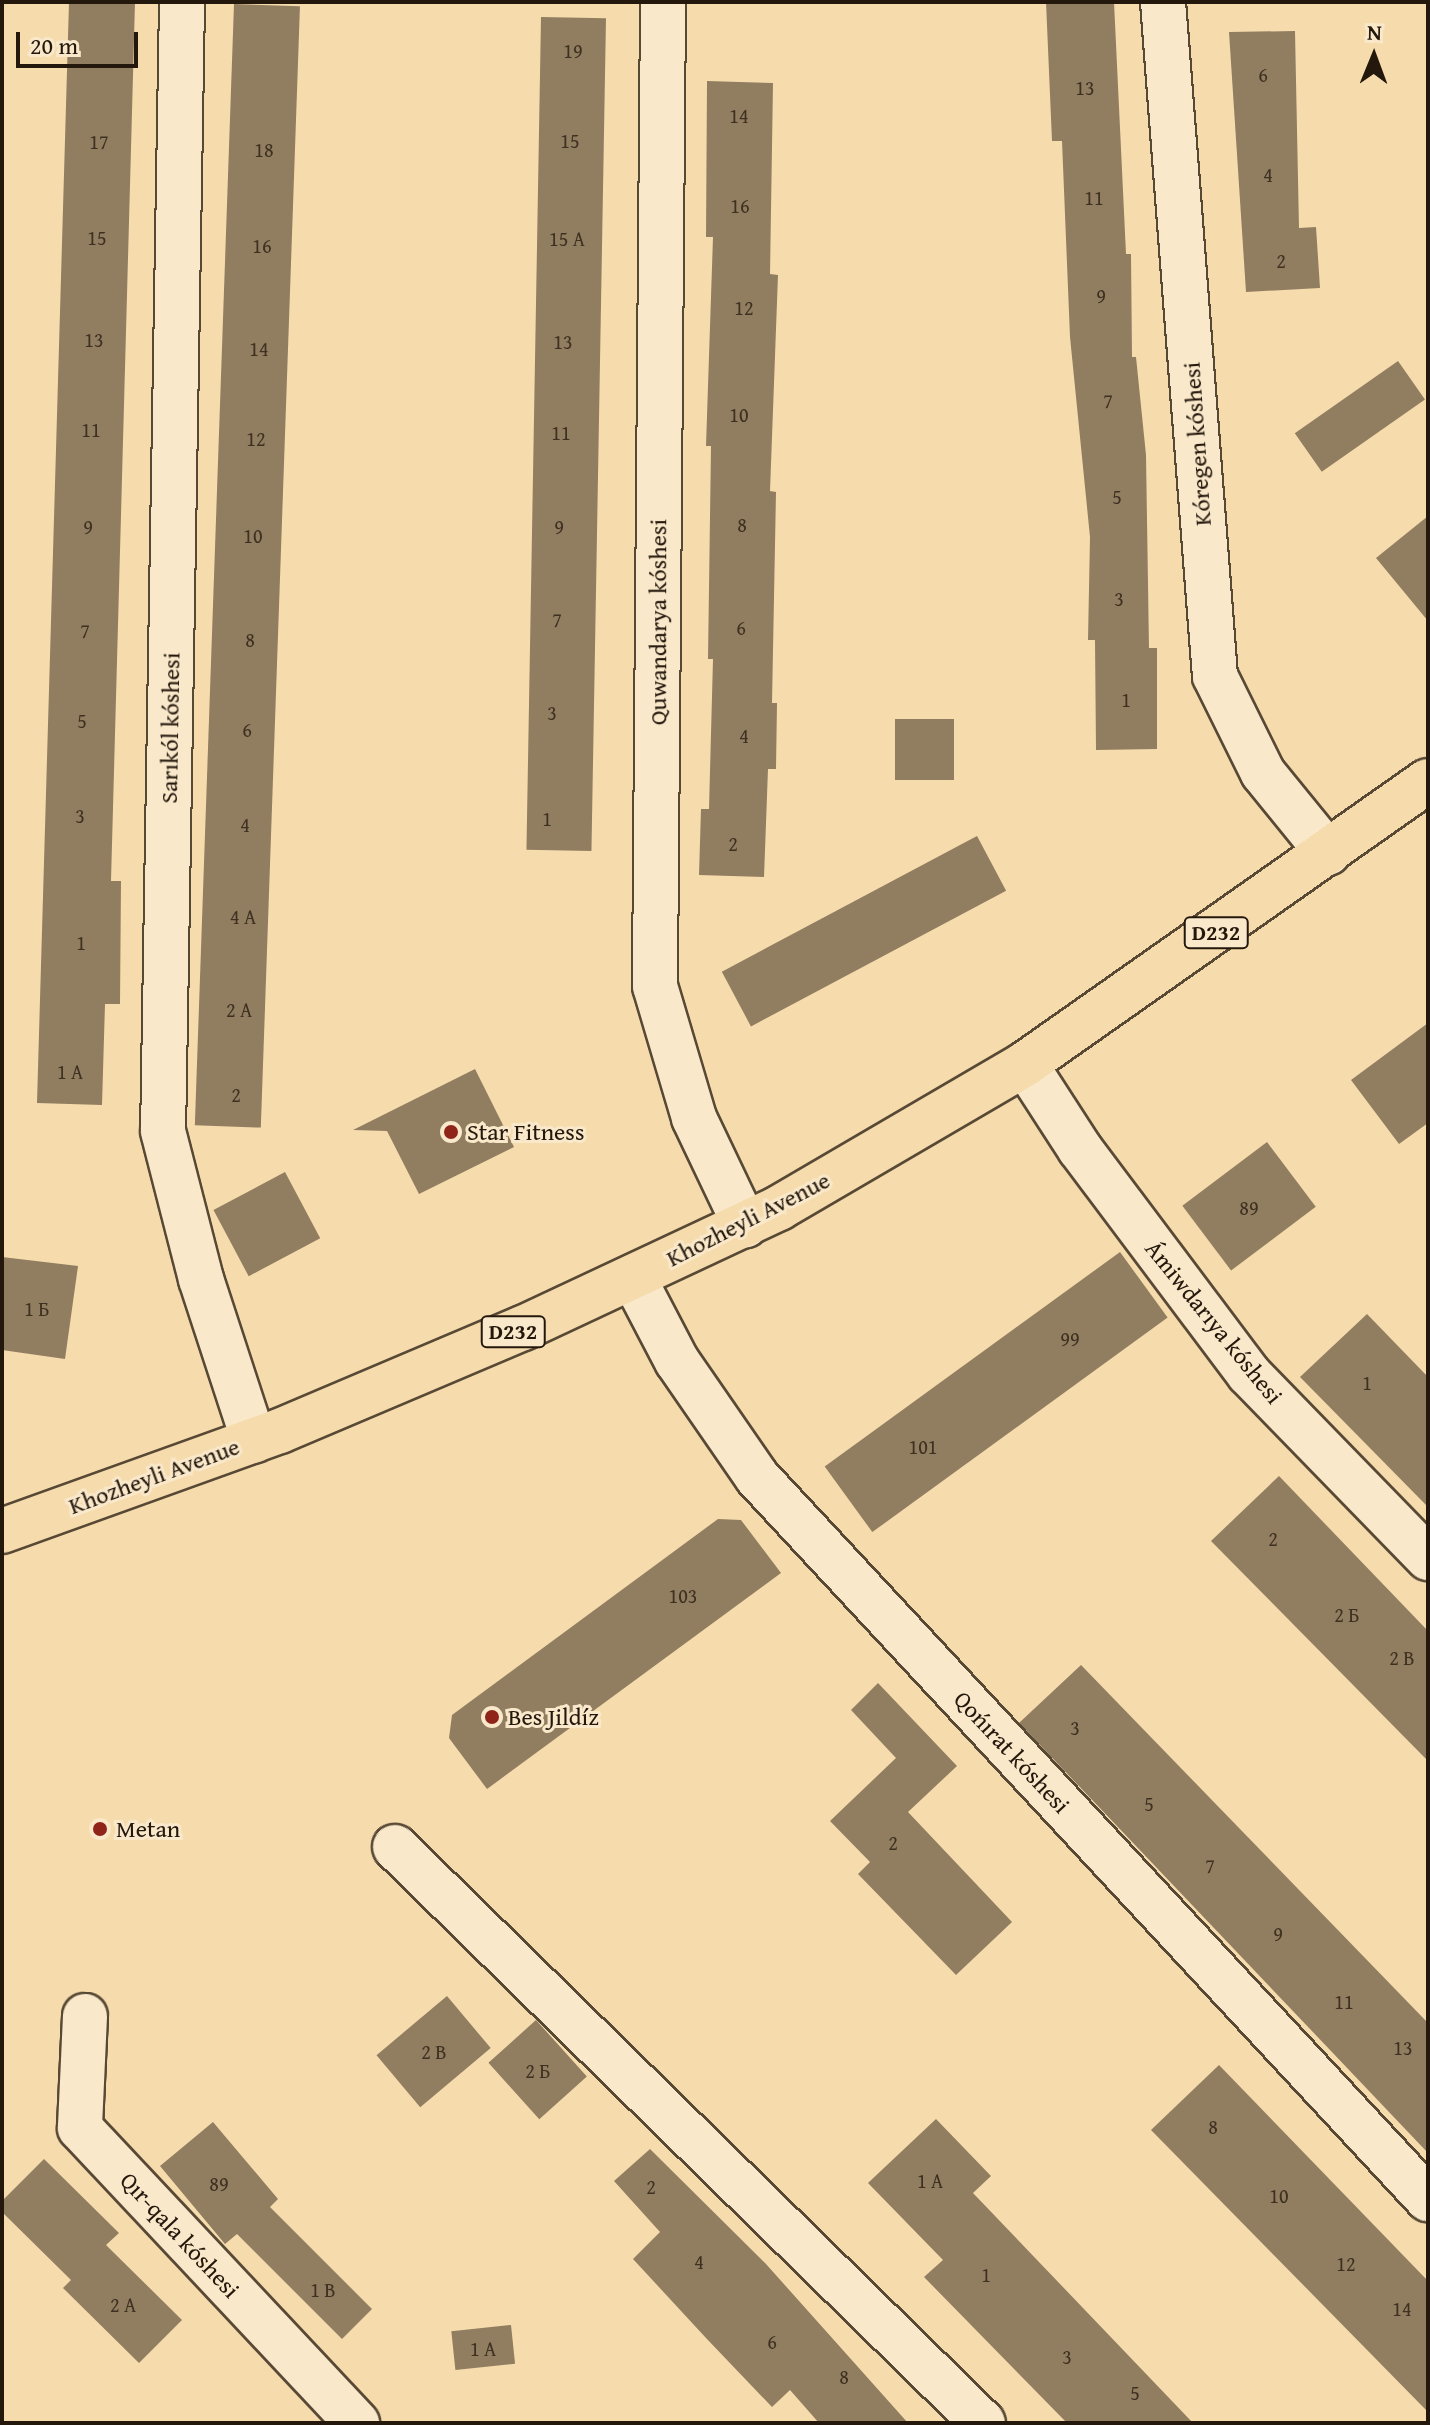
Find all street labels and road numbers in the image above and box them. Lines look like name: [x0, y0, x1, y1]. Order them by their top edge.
street label: Kóregen kóshesi: [1177, 361, 1217, 527]
street label: Quwandarya kóshesi: [644, 519, 672, 725]
street label: Sarıkól kóshesi: [154, 652, 186, 804]
road number: D232: [1182, 915, 1250, 951]
street label: Khozheyli Avenue: [661, 1165, 835, 1273]
street label: Ámiwdarıya kóshesi: [1139, 1234, 1289, 1410]
road number: D232: [479, 1314, 547, 1350]
street label: Khozheyli Avenue: [65, 1432, 243, 1520]
street label: Qońırat kóshesi: [948, 1685, 1076, 1819]
street label: Qır-qala kóshesi: [114, 2166, 246, 2304]

